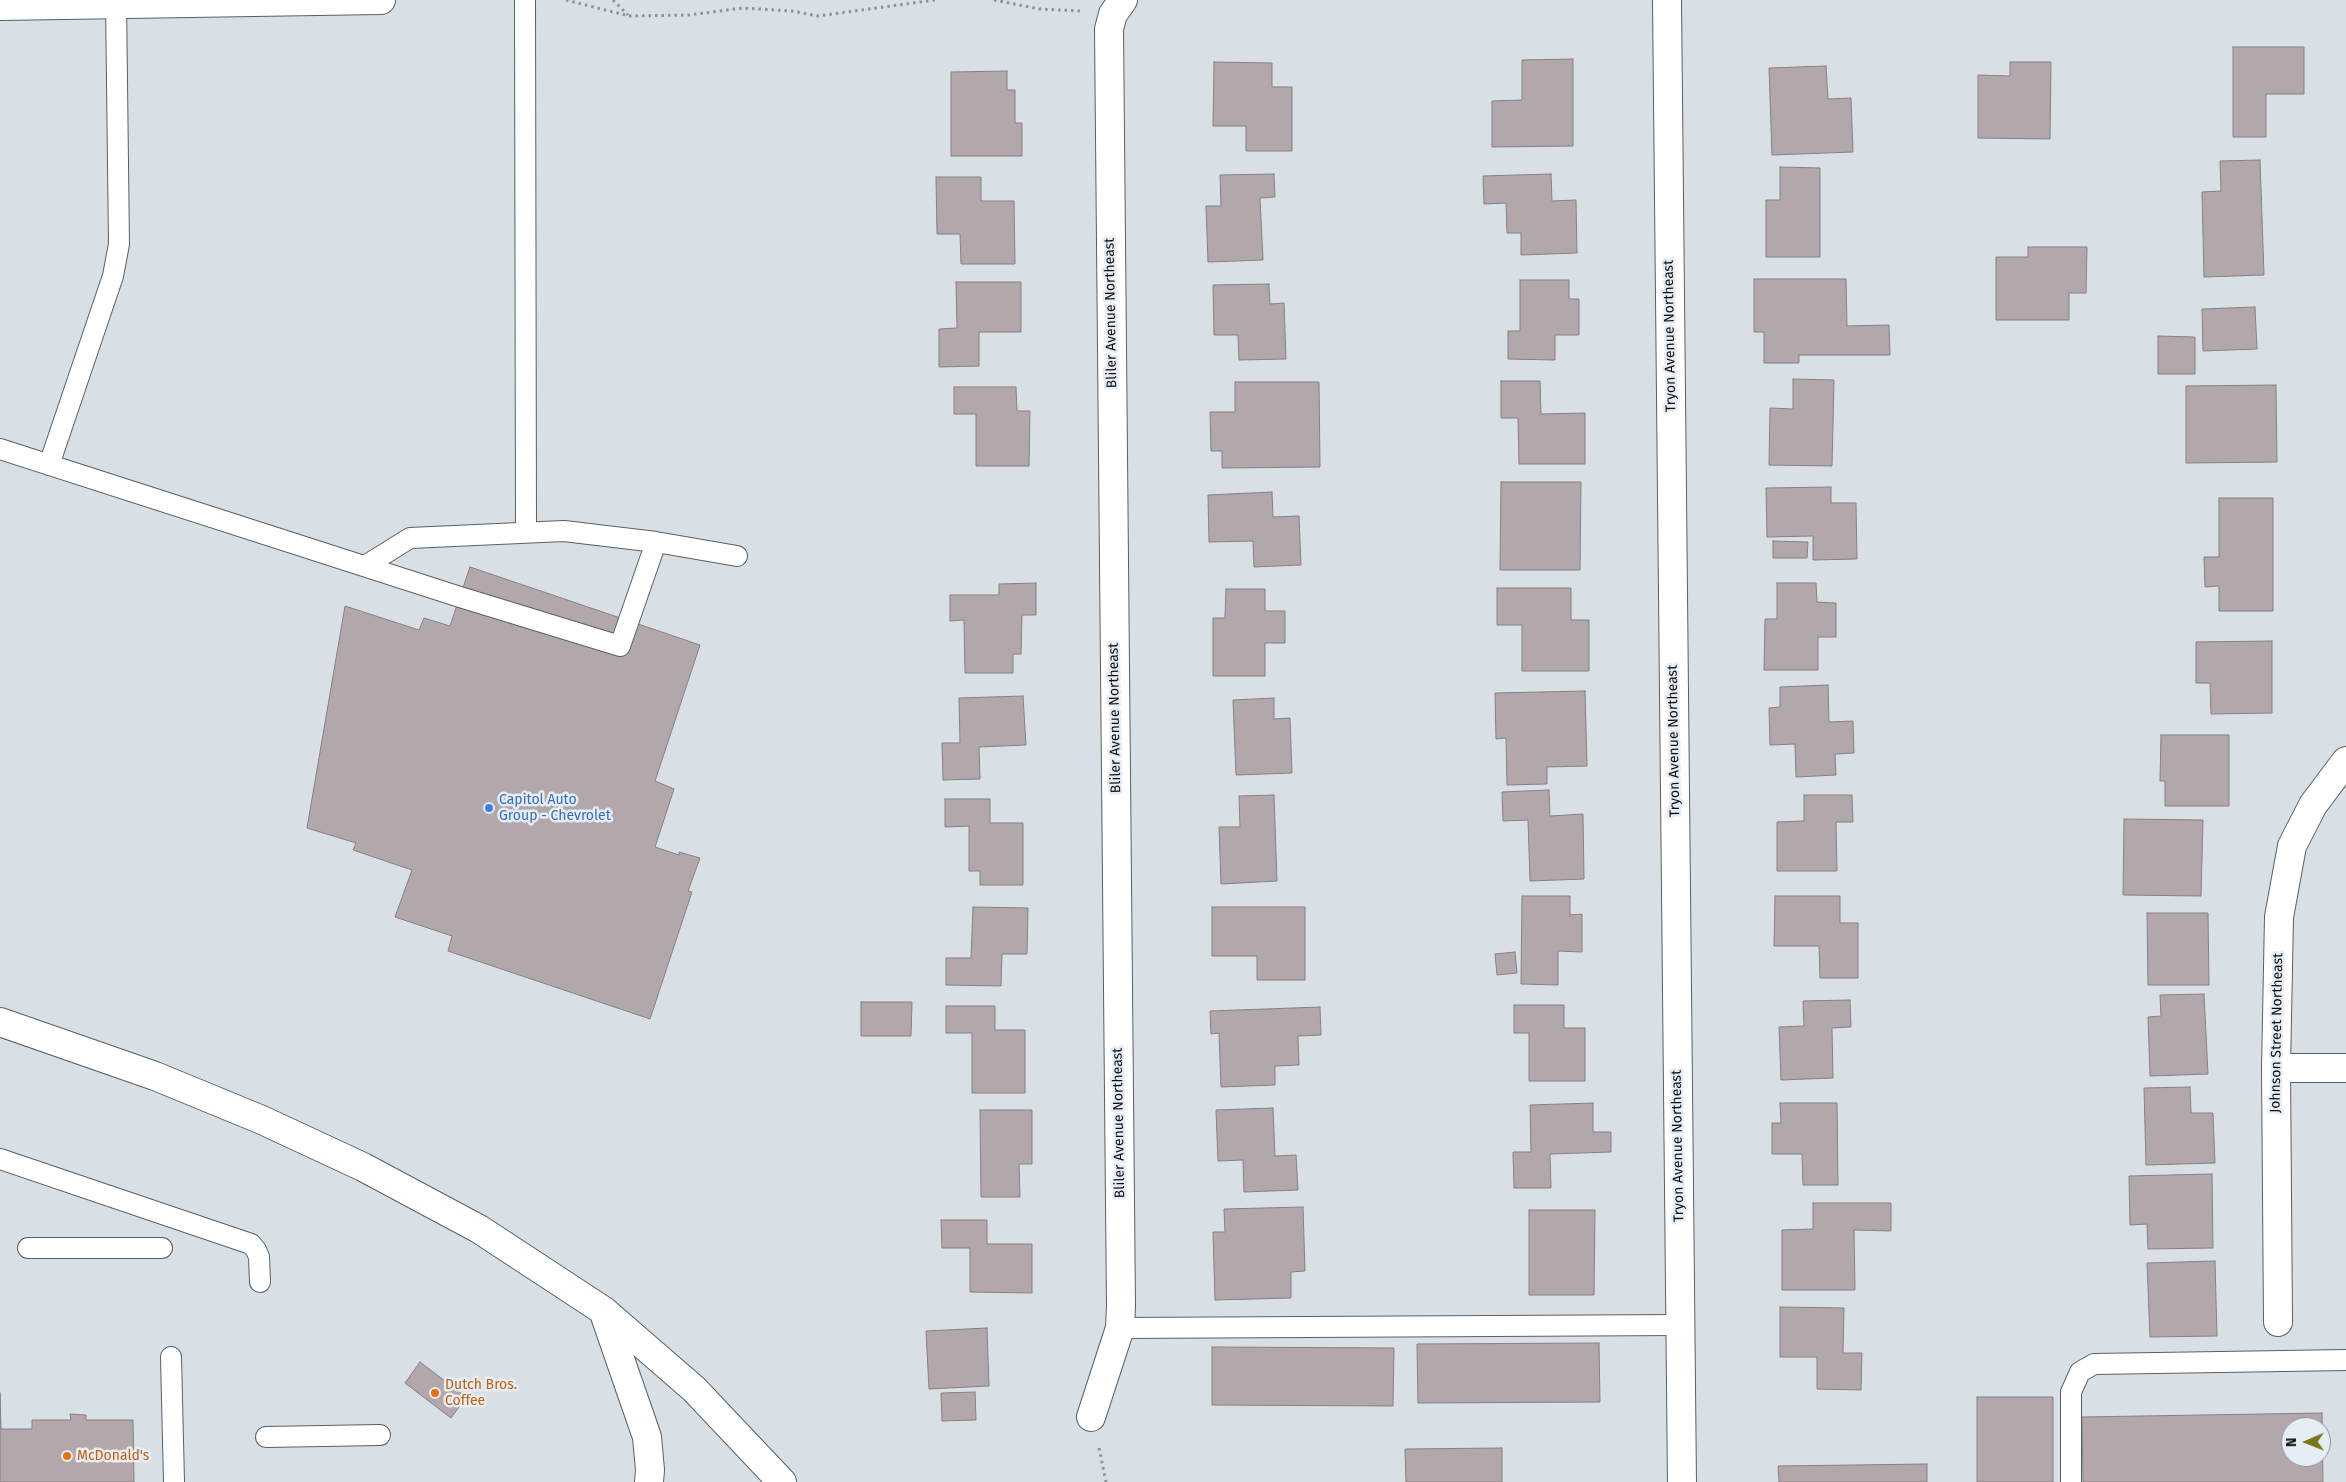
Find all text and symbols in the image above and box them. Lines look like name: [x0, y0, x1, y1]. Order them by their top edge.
street label: Bliler Avenue Northeast: [1101, 238, 1121, 388]
street label: Tryon Avenue Northeast: [1660, 260, 1680, 412]
street label: Bliler Avenue Northeast: [1105, 643, 1125, 793]
street label: Tryon Avenue Northeast: [1664, 665, 1684, 817]
place label: Capitol Auto Group - Chevrolet: [499, 792, 611, 824]
marker: Capitol Auto Group - Chevrolet: [483, 802, 495, 814]
street label: Johnson Street Northeast: [2267, 953, 2287, 1113]
street label: Bliler Avenue Northeast: [1109, 1048, 1129, 1198]
street label: Tryon Avenue Northeast: [1668, 1070, 1688, 1222]
place label: Dutch Bros. Coffee: [445, 1377, 517, 1410]
marker: Dutch Bros. Coffee: [429, 1387, 441, 1399]
north arrow: [2281, 1417, 2331, 1467]
text: N: [2283, 1437, 2300, 1447]
place label: McDonald's: [77, 1448, 149, 1464]
marker: McDonald's: [61, 1450, 73, 1462]

